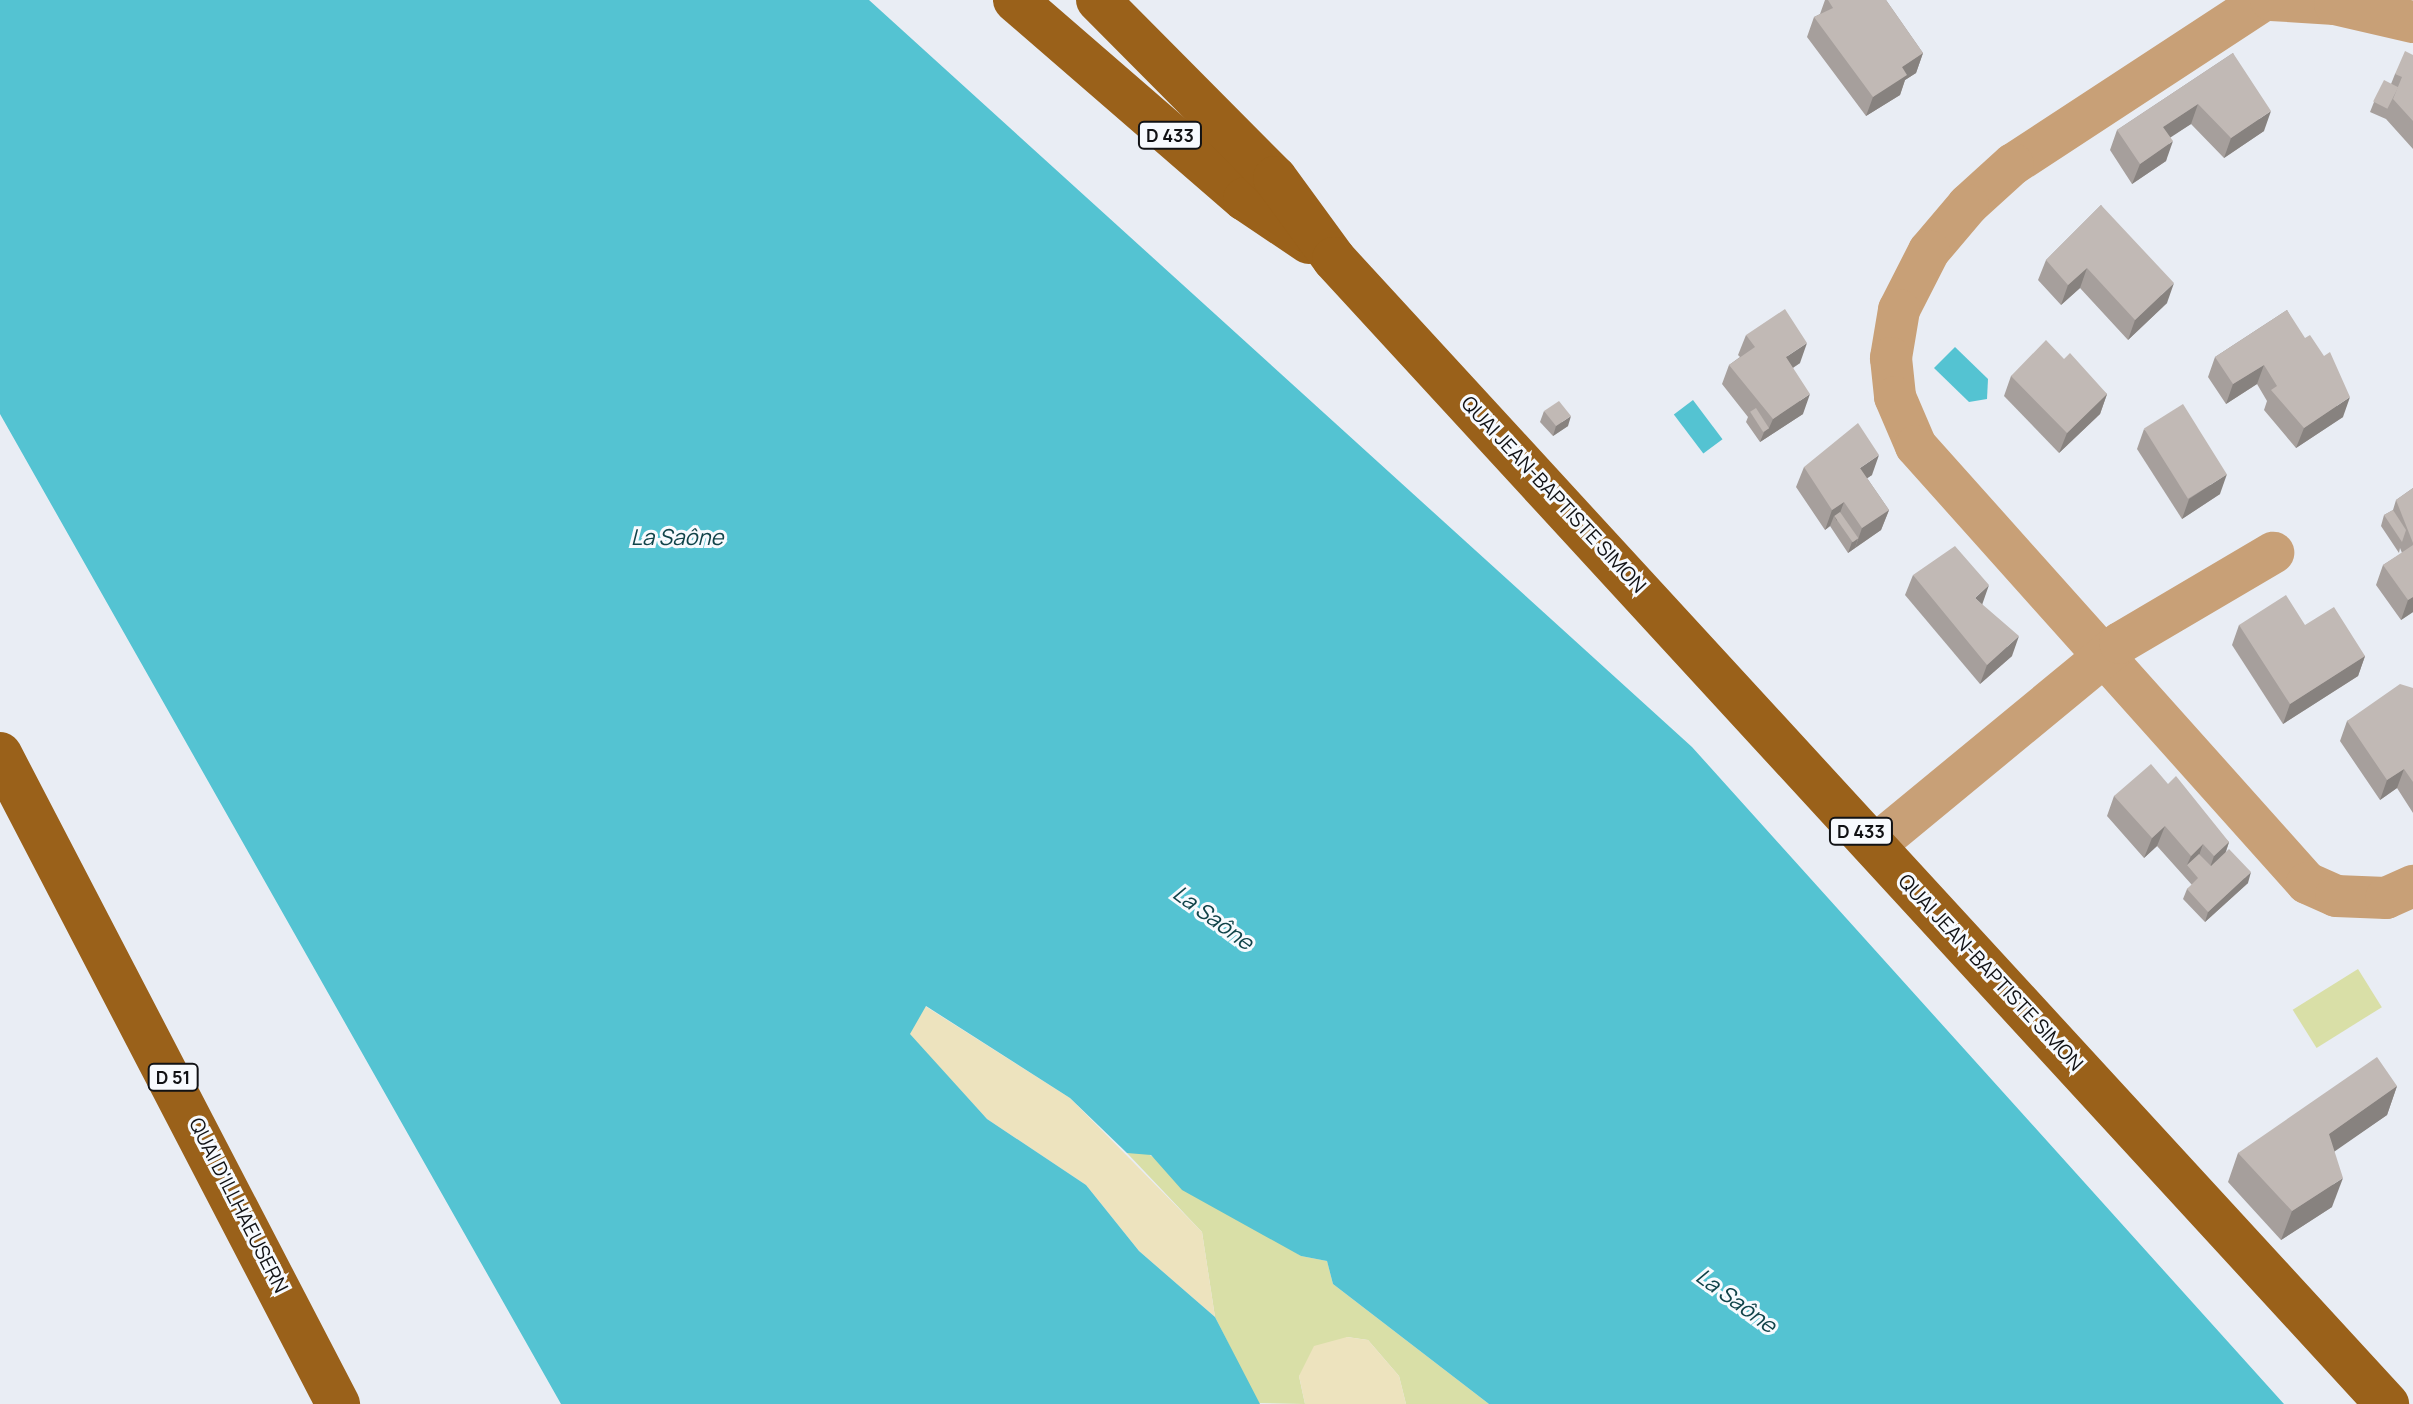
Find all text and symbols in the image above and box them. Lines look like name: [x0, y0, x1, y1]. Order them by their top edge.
road number: D 433: [1136, 121, 1204, 149]
street label: QUAI JEAN-BAPTISTE SIMON: [1457, 391, 1651, 597]
water label: La Saône: [631, 525, 723, 551]
road number: D 433: [1827, 817, 1895, 845]
street label: QUAI JEAN-BAPTISTE SIMON: [1894, 869, 2088, 1075]
water label: La Saône: [1168, 880, 1258, 956]
road number: D 51: [147, 1063, 199, 1091]
street label: QUAI D'ILLHAEUSERN: [184, 1113, 294, 1297]
water label: La Saône: [1691, 1263, 1781, 1339]

